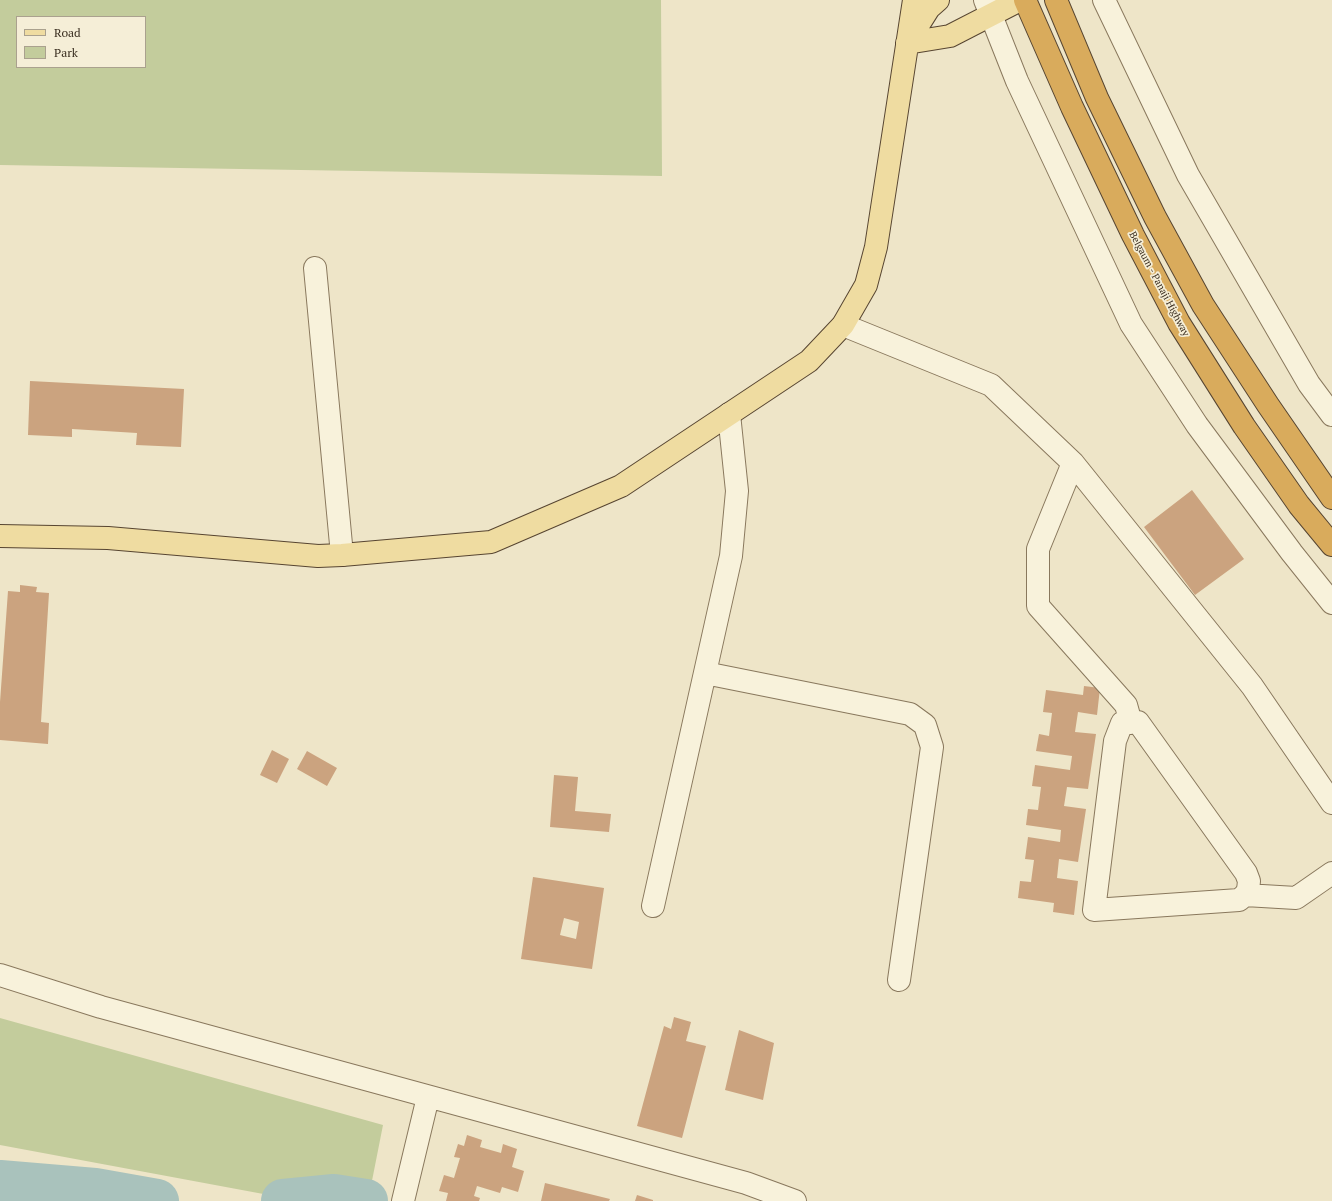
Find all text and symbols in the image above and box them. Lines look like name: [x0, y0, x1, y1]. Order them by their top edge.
legend: [16, 16, 146, 68]
text: Road: [54, 25, 81, 40]
text: Park: [54, 45, 78, 60]
street label: Belgaum - Panaji Highway: [1126, 229, 1192, 339]

